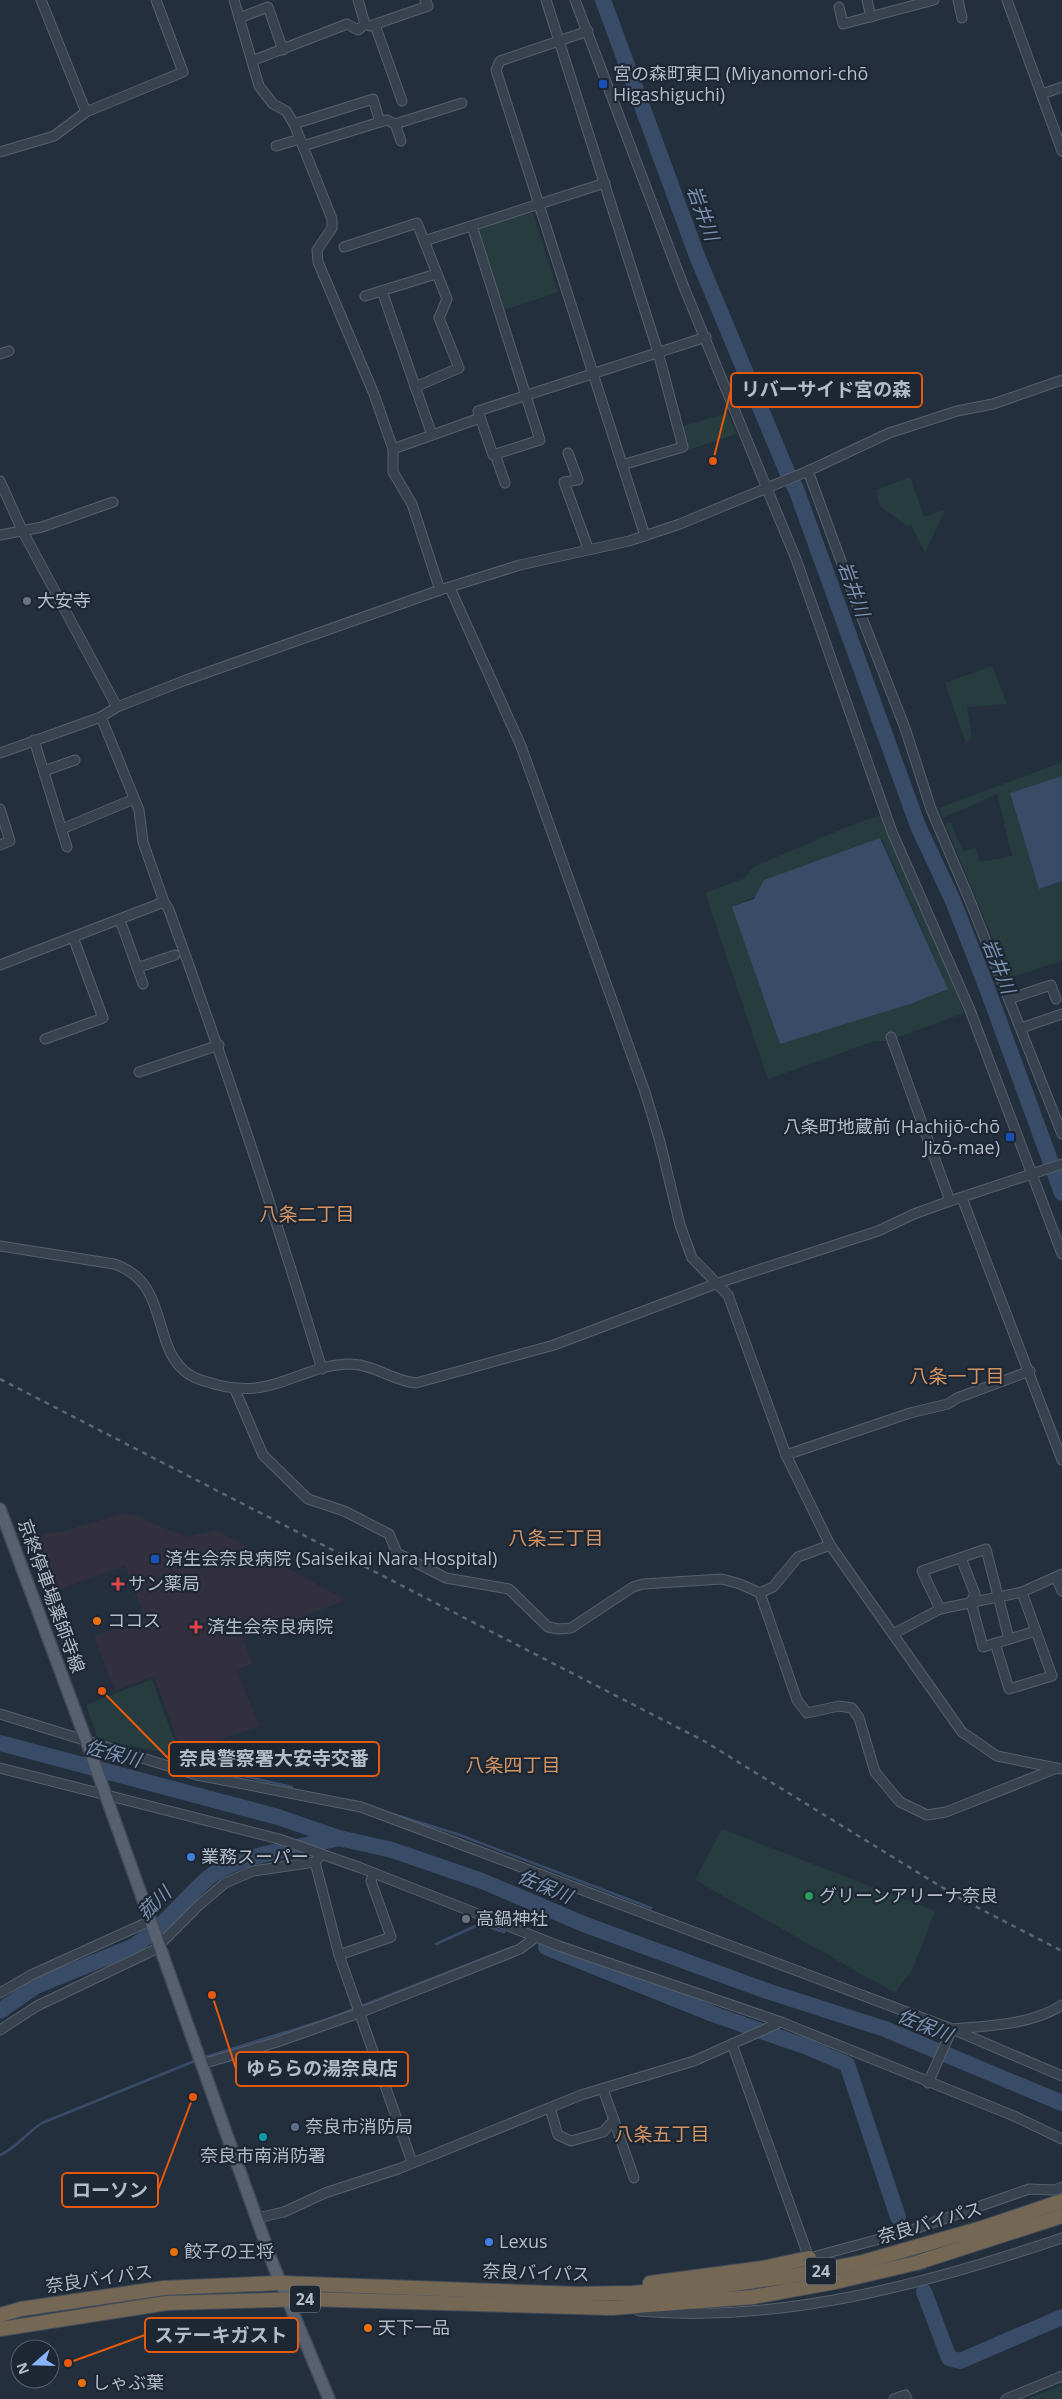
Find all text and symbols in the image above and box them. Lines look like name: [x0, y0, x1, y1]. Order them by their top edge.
place label: 宮の森町東口 (Miyanomori-chō Higashiguchi): [613, 61, 868, 106]
marker: 宮の森町東口 (Miyanomori-chō Higashiguchi): [597, 78, 609, 90]
water label: 岩井川: [681, 182, 726, 246]
callout: リバーサイド宮の森: [731, 373, 922, 407]
text: リバーサイド宮の森: [741, 376, 911, 402]
water label: 岩井川: [832, 558, 877, 622]
place label: 大安寺: [37, 588, 91, 612]
marker: 大安寺: [21, 595, 33, 607]
water label: 岩井川: [976, 935, 1022, 999]
place label: 八条町地蔵前 (Hachijō-chō Jizō-mae): [783, 1114, 1000, 1159]
marker: 八条町地蔵前 (Hachijō-chō Jizō-mae): [1004, 1131, 1016, 1143]
district label: 八条二丁目: [259, 1201, 355, 1227]
district label: 八条一丁目: [909, 1363, 1005, 1389]
street label: 京終停車場薬師寺線: [13, 1515, 91, 1676]
district label: 八条三丁目: [508, 1525, 604, 1551]
place label: 済生会奈良病院 (Saiseikai Nara Hospital): [165, 1546, 497, 1570]
marker: 済生会奈良病院 (Saiseikai Nara Hospital): [149, 1553, 161, 1565]
place label: サン薬局: [128, 1571, 200, 1595]
marker: サン薬局: [112, 1578, 124, 1590]
place label: ココス: [107, 1608, 161, 1632]
place label: 済生会奈良病院: [207, 1614, 333, 1638]
marker: ココス: [91, 1615, 103, 1627]
marker: 済生会奈良病院: [189, 1620, 203, 1634]
water label: 佐保川: [82, 1733, 146, 1773]
callout: 奈良警察署大安寺交番: [169, 1742, 379, 1776]
text: 奈良警察署大安寺交番: [179, 1745, 369, 1771]
district label: 八条四丁目: [465, 1752, 561, 1778]
place label: 業務スーパー: [201, 1844, 309, 1868]
marker: 業務スーパー: [185, 1851, 197, 1863]
water label: 佐保川: [514, 1863, 578, 1910]
water label: 菰川: [131, 1879, 178, 1926]
place label: グリーンアリーナ奈良: [819, 1883, 998, 1907]
marker: グリーンアリーナ奈良: [803, 1890, 815, 1902]
place label: 高鍋神社: [476, 1906, 548, 1930]
marker: 高鍋神社: [460, 1913, 472, 1925]
water label: 佐保川: [894, 2002, 958, 2048]
callout: ゆららの湯奈良店: [236, 2052, 408, 2086]
text: ゆららの湯奈良店: [246, 2055, 398, 2081]
place label: 奈良市消防局: [305, 2114, 413, 2138]
marker: 奈良市消防局: [289, 2121, 301, 2133]
district label: 八条五丁目: [614, 2121, 710, 2147]
marker: 奈良市南消防署: [257, 2131, 269, 2143]
place label: 奈良市南消防署: [200, 2143, 326, 2167]
callout: ローソン: [62, 2173, 158, 2207]
text: ローソン: [72, 2177, 148, 2203]
street label: 奈良バイパス: [875, 2196, 985, 2248]
place label: Lexus: [499, 2229, 548, 2253]
marker: Lexus: [483, 2236, 495, 2248]
place label: 餃子の王将: [184, 2239, 274, 2263]
marker: 餃子の王将: [168, 2246, 180, 2258]
street label: 奈良バイパス: [482, 2258, 590, 2286]
road number: 24: [806, 2258, 836, 2284]
street label: 奈良バイパス: [44, 2259, 154, 2297]
road number: 24: [290, 2286, 320, 2312]
place label: 天下一品: [378, 2315, 450, 2339]
callout: ステーキガスト: [145, 2318, 298, 2352]
text: ステーキガスト: [154, 2322, 288, 2348]
marker: 天下一品: [362, 2322, 374, 2334]
north arrow: [10, 2339, 60, 2389]
text: N: [11, 2360, 33, 2377]
place label: しゃぶ葉: [92, 2370, 164, 2394]
marker: しゃぶ葉: [76, 2377, 88, 2389]

